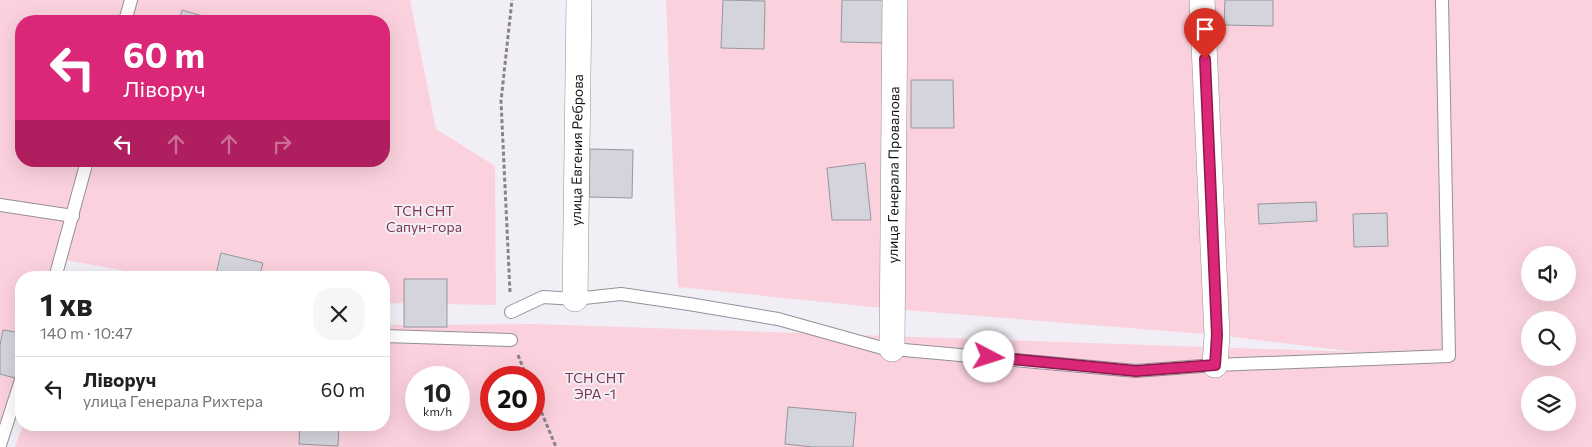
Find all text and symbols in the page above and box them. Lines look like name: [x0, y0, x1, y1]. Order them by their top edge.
pin: [1184, 8, 1226, 59]
icon: arrive: [1191, 15, 1219, 43]
text: 60 m: [123, 32, 205, 75]
icon: left: [40, 35, 105, 100]
street label: улица Евгения Реброва: [567, 74, 586, 226]
text: Ліворуч: [123, 75, 206, 102]
street label: улица Генерала Провалова: [884, 86, 902, 264]
icon: left: [109, 130, 137, 158]
icon: ahead: [162, 130, 190, 158]
icon: ahead: [215, 130, 243, 158]
icon: right: [268, 130, 296, 158]
park label: ТСН СНТ Сапун-гора: [386, 202, 462, 235]
map controls: [1521, 246, 1576, 431]
button: sound: [1521, 246, 1576, 301]
text: 1 хв: [40, 285, 93, 322]
button: close: [313, 288, 365, 340]
button: search: [1521, 311, 1576, 366]
text: 140 m · 10:47: [40, 323, 133, 342]
position arrow: [962, 330, 1014, 382]
speed limit sign: 20: [480, 366, 545, 431]
text: Ліворуч: [83, 368, 156, 391]
park label: ТСН СНТ ЭРА -1: [565, 369, 625, 402]
icon: left: [40, 375, 68, 403]
button: layers: [1521, 376, 1576, 431]
text: 10: [424, 377, 451, 407]
text: 60 m: [321, 378, 365, 401]
text: улица Генерала Рихтера: [83, 391, 263, 410]
text: km/h: [423, 404, 452, 418]

